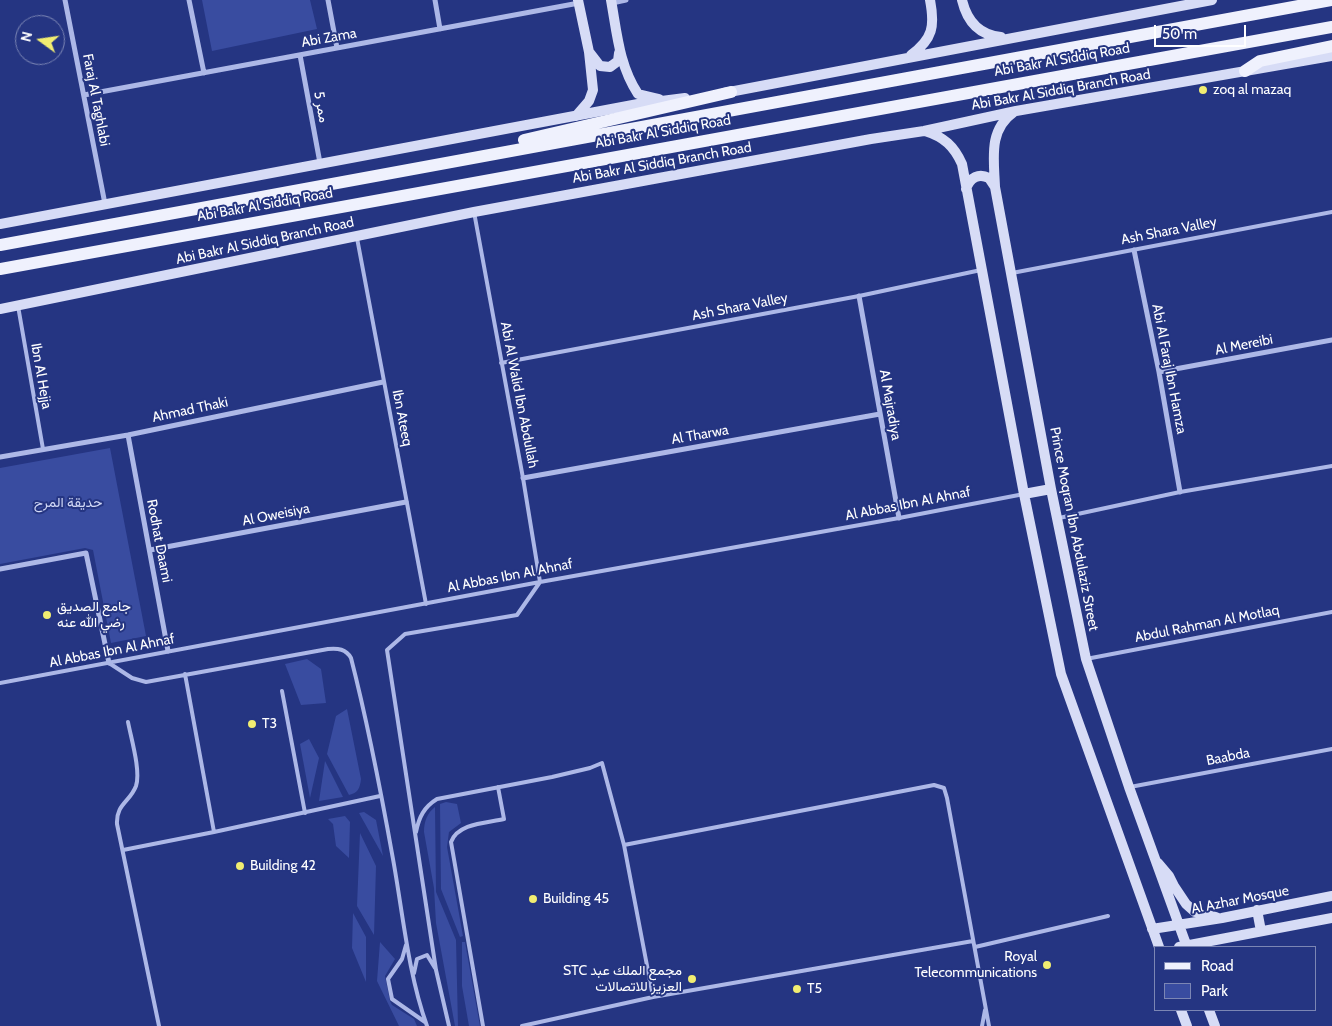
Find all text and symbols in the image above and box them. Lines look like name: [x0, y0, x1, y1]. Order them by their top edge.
north arrow: [15, 15, 65, 65]
scale bar: [1157, 15, 1250, 47]
street label: Abi Zama: [300, 25, 358, 51]
text: 50 m: [1162, 25, 1197, 43]
text: N: [16, 30, 36, 44]
street label: Abi Bakr Al Siddiq Road: [993, 40, 1131, 80]
street label: Faraj Al Taghlabi: [79, 52, 113, 148]
street label: Abi Bakr Al Siddiq Branch Road: [970, 66, 1152, 114]
place label: zoq al mazaq: [1213, 82, 1291, 98]
marker: zoq al mazaq: [1197, 84, 1209, 96]
street label: ممر 5: [310, 90, 332, 124]
street label: Abi Bakr Al Siddiq Road: [594, 112, 732, 152]
street label: Abi Bakr Al Siddiq Branch Road: [571, 139, 753, 187]
street label: Abi Bakr Al Siddiq Road: [196, 185, 334, 225]
street label: Ash Shara Valley: [1120, 213, 1218, 249]
street label: Abi Bakr Al Siddiq Branch Road: [174, 214, 356, 268]
street label: Ash Shara Valley: [691, 289, 789, 325]
street label: Abi Al Faraj Ibn Hamza: [1148, 303, 1190, 435]
street label: Abi Al Walid Ibn Abdullah: [497, 320, 541, 470]
street label: Al Mereibi: [1214, 331, 1274, 359]
street label: Ibn Al Hejja: [27, 342, 55, 410]
street label: Al Majradiya: [876, 368, 904, 442]
street label: Ibn Ateeq: [388, 388, 416, 448]
street label: Ahmad Thaki: [151, 394, 229, 426]
street label: Al Tharwa: [670, 422, 730, 448]
street label: Prince Moqran Ibn Abdulaziz Street: [1046, 426, 1102, 632]
street label: Al Abbas Ibn Al Ahnaf: [844, 484, 972, 524]
park label: حديقة المرح: [34, 495, 102, 511]
street label: Rodhat Daami: [143, 498, 175, 584]
street label: Al Oweisiya: [241, 500, 311, 530]
street label: Al Abbas Ibn Al Ahnaf: [446, 556, 574, 596]
place label: جامع الصديق رضي الله عنه: [57, 599, 131, 632]
street label: Abdul Rahman Al Motlaq: [1133, 602, 1281, 646]
marker: جامع الصديق رضي الله عنه: [41, 609, 53, 621]
street label: Al Abbas Ibn Al Ahnaf: [48, 631, 176, 671]
place label: T3: [262, 716, 277, 732]
marker: T3: [246, 718, 258, 730]
street label: Baabda: [1205, 745, 1251, 769]
place label: Building 42: [250, 858, 316, 874]
marker: Building 42: [234, 860, 246, 872]
street label: Al Azhar Mosque: [1190, 882, 1290, 918]
place label: Building 45: [543, 891, 609, 907]
marker: Building 45: [527, 893, 539, 905]
legend: [1154, 946, 1317, 1011]
place label: Royal Telecommunications: [914, 949, 1037, 982]
text: Road: [1201, 957, 1234, 975]
marker: Royal Telecommunications: [1041, 959, 1053, 971]
place label: STC مجمع الملك عبد العزيز للاتصالات: [563, 963, 682, 996]
marker: STC مجمع الملك عبد العزيز للاتصالات: [686, 973, 698, 985]
place label: T5: [807, 981, 822, 997]
text: Park: [1201, 982, 1228, 1000]
marker: T5: [791, 983, 803, 995]

